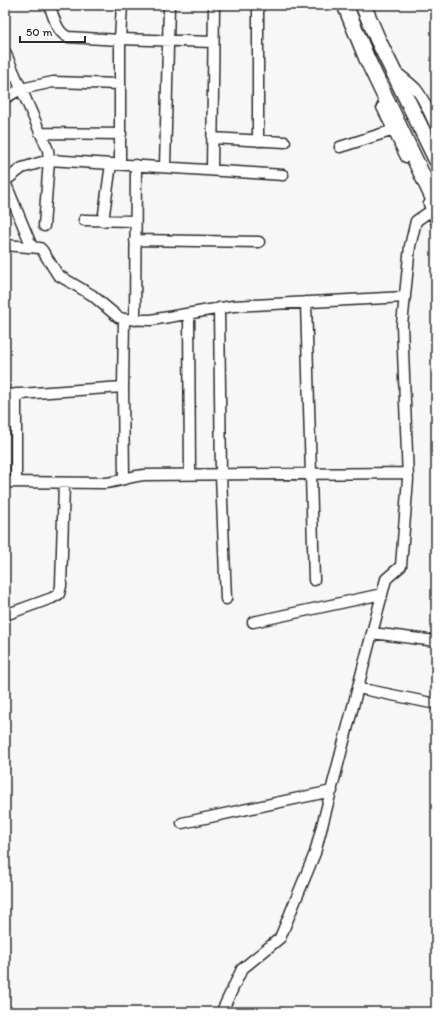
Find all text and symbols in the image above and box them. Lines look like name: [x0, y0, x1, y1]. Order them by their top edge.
scale bar: [20, 18, 85, 44]
text: 50 m: [26, 25, 52, 39]

